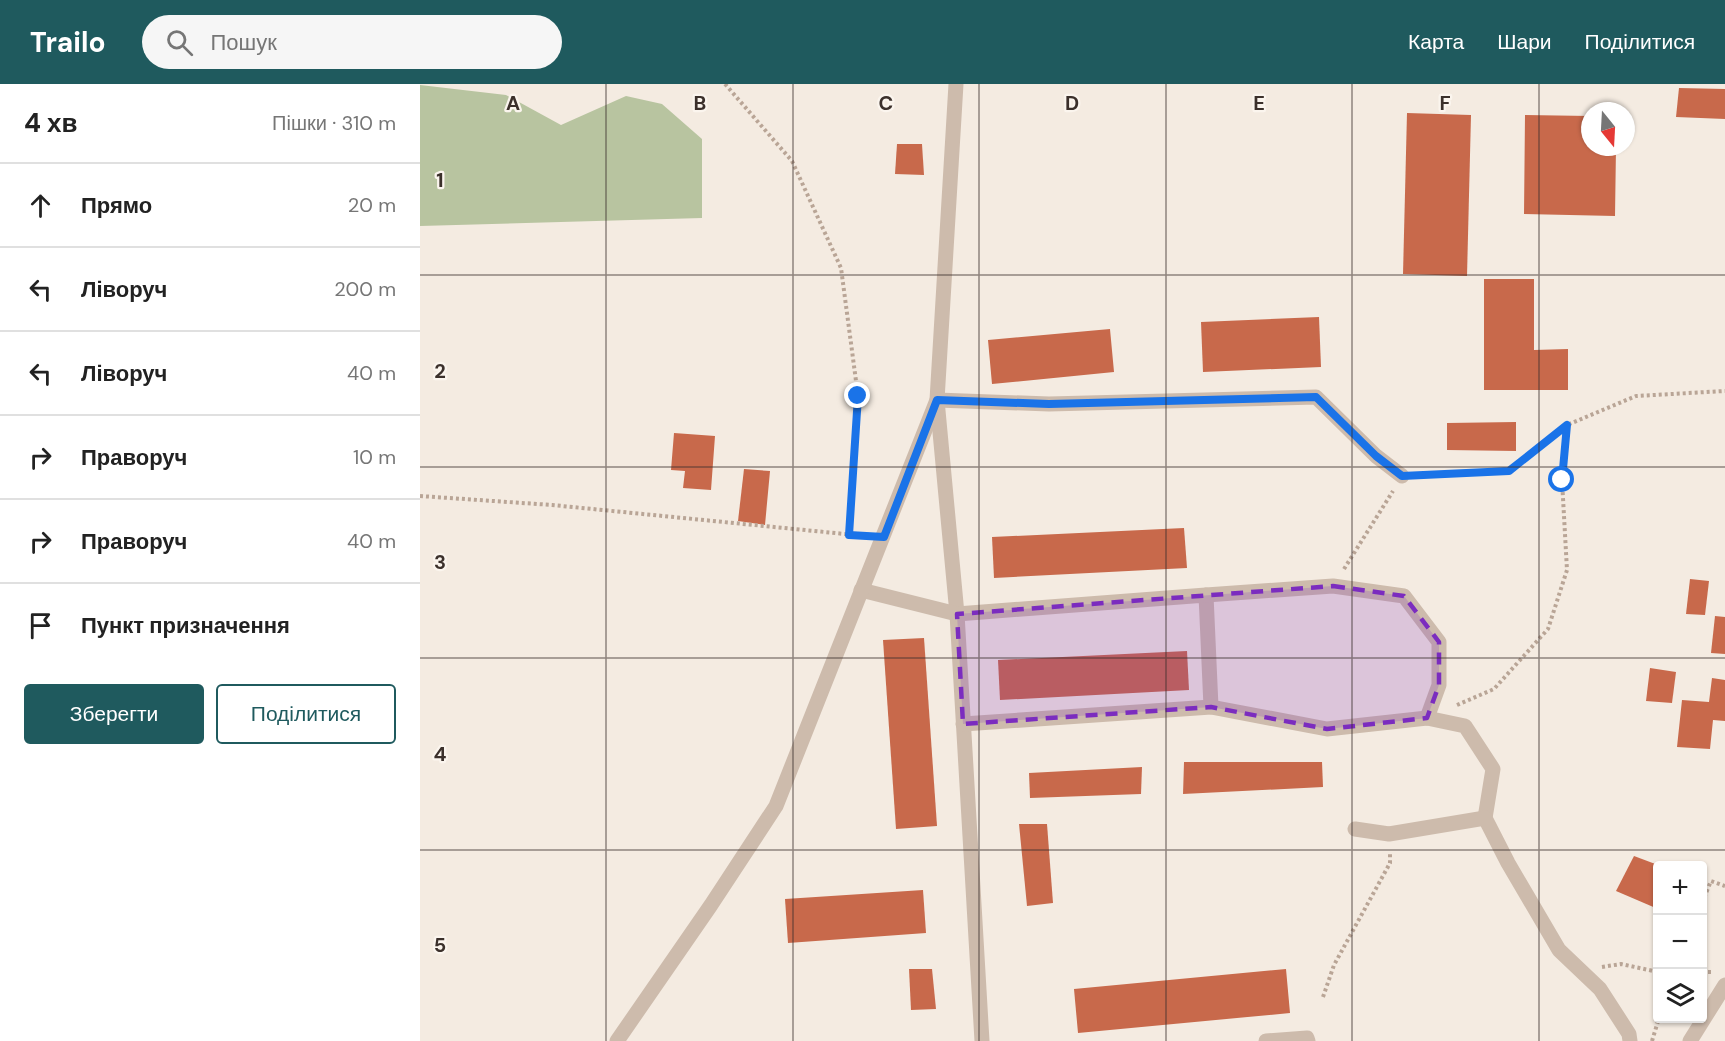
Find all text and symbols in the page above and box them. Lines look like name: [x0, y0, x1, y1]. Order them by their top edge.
search box: [142, 15, 562, 69]
text: Trailo: [30, 24, 106, 61]
icon: search: [163, 26, 196, 59]
text: Пошук: [211, 28, 277, 57]
text: Карта: [1408, 28, 1464, 56]
text: Шари: [1497, 28, 1552, 56]
text: Поділитися: [1585, 28, 1695, 56]
text: A: [506, 90, 520, 116]
text: B: [694, 90, 706, 116]
text: C: [879, 90, 893, 116]
text: D: [1065, 90, 1079, 116]
text: E: [1253, 90, 1265, 116]
text: F: [1439, 90, 1451, 116]
north arrow: [1581, 102, 1635, 156]
text: 4 хв: [24, 106, 77, 140]
text: Пішки · 310 m: [272, 110, 396, 136]
text: 1: [436, 167, 444, 193]
icon: ahead: [24, 189, 57, 222]
text: Прямо: [81, 191, 152, 220]
text: 20 m: [348, 192, 396, 218]
icon: left: [24, 273, 57, 306]
text: Ліворуч: [81, 275, 167, 304]
text: 200 m: [334, 276, 396, 302]
icon: left: [24, 357, 57, 390]
text: 2: [434, 358, 446, 384]
text: Ліворуч: [81, 359, 167, 388]
text: 40 m: [347, 360, 396, 386]
route end: [844, 382, 870, 408]
icon: right: [24, 441, 57, 474]
text: Праворуч: [81, 443, 187, 472]
text: 10 m: [353, 444, 396, 470]
route start: [1548, 466, 1574, 492]
icon: right: [24, 525, 57, 558]
text: Праворуч: [81, 527, 187, 556]
text: 40 m: [347, 528, 396, 554]
text: 3: [434, 549, 446, 575]
icon: arrive: [24, 609, 57, 642]
text: Пункт призначення: [81, 611, 290, 640]
button: Зберегти: [24, 684, 204, 744]
button: Поділитися: [216, 684, 396, 744]
text: 4: [434, 741, 447, 767]
map controls: [1653, 861, 1707, 1023]
button: +: [1653, 861, 1707, 915]
button: −: [1653, 915, 1707, 969]
text: 5: [434, 932, 446, 958]
button: layers: [1653, 969, 1707, 1023]

